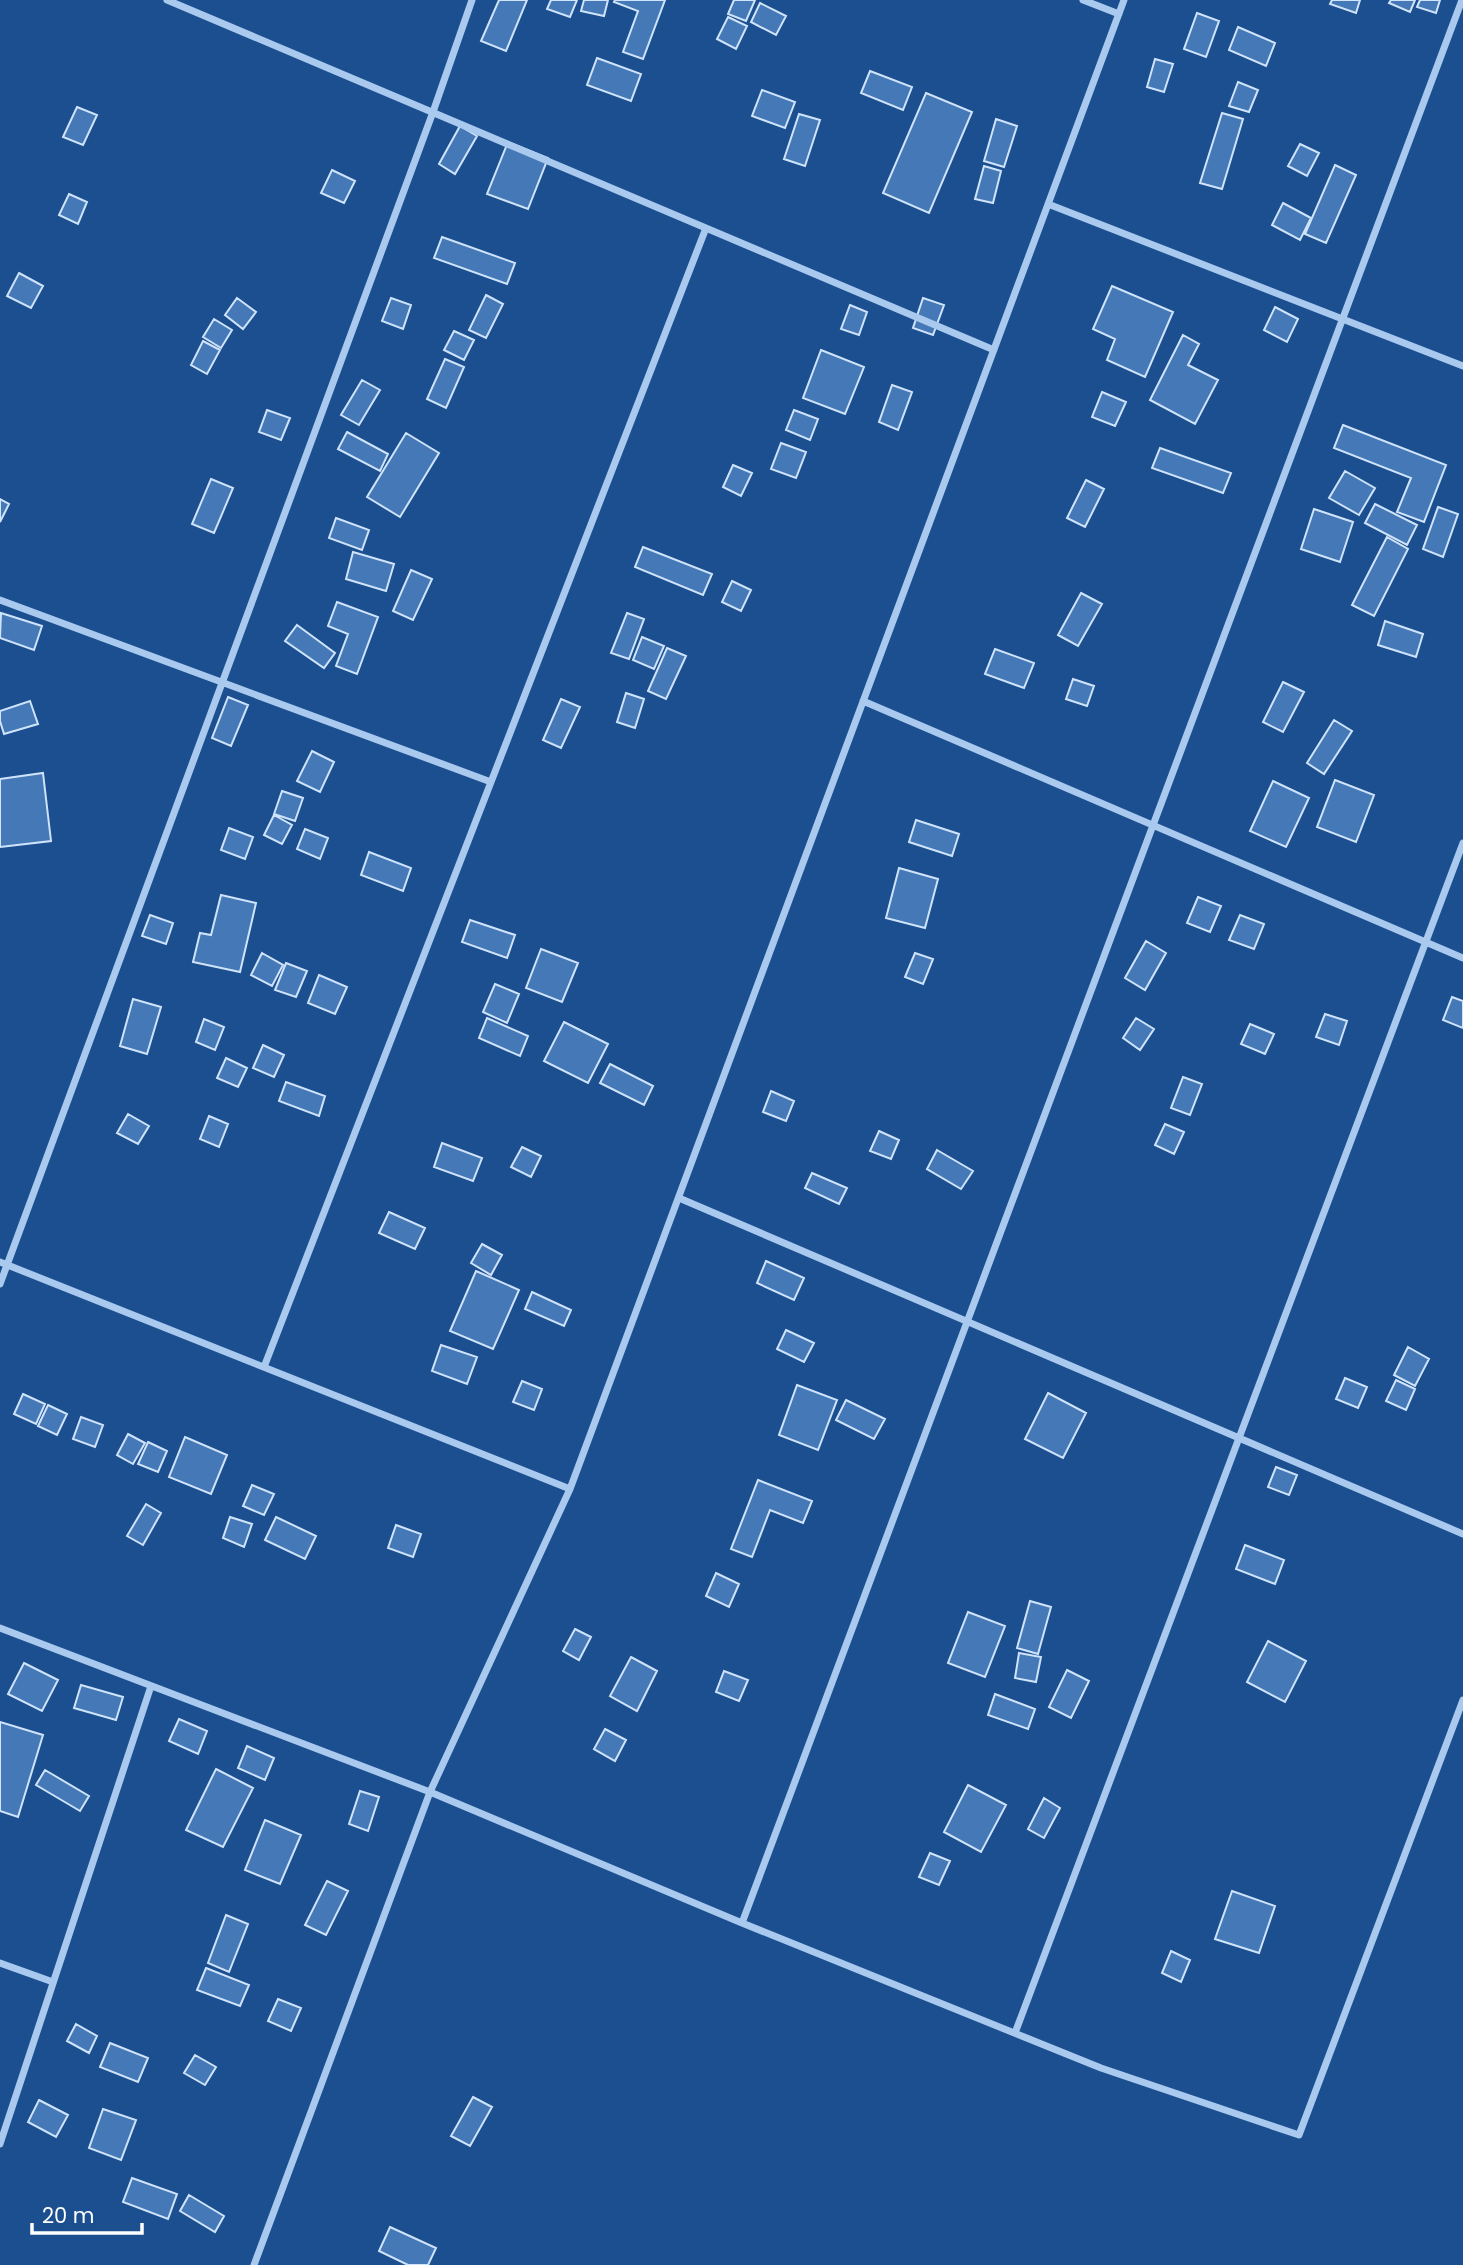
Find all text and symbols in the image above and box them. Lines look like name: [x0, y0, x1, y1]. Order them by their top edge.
scale bar: [32, 2192, 142, 2236]
text: 20 m: [42, 2201, 95, 2230]

